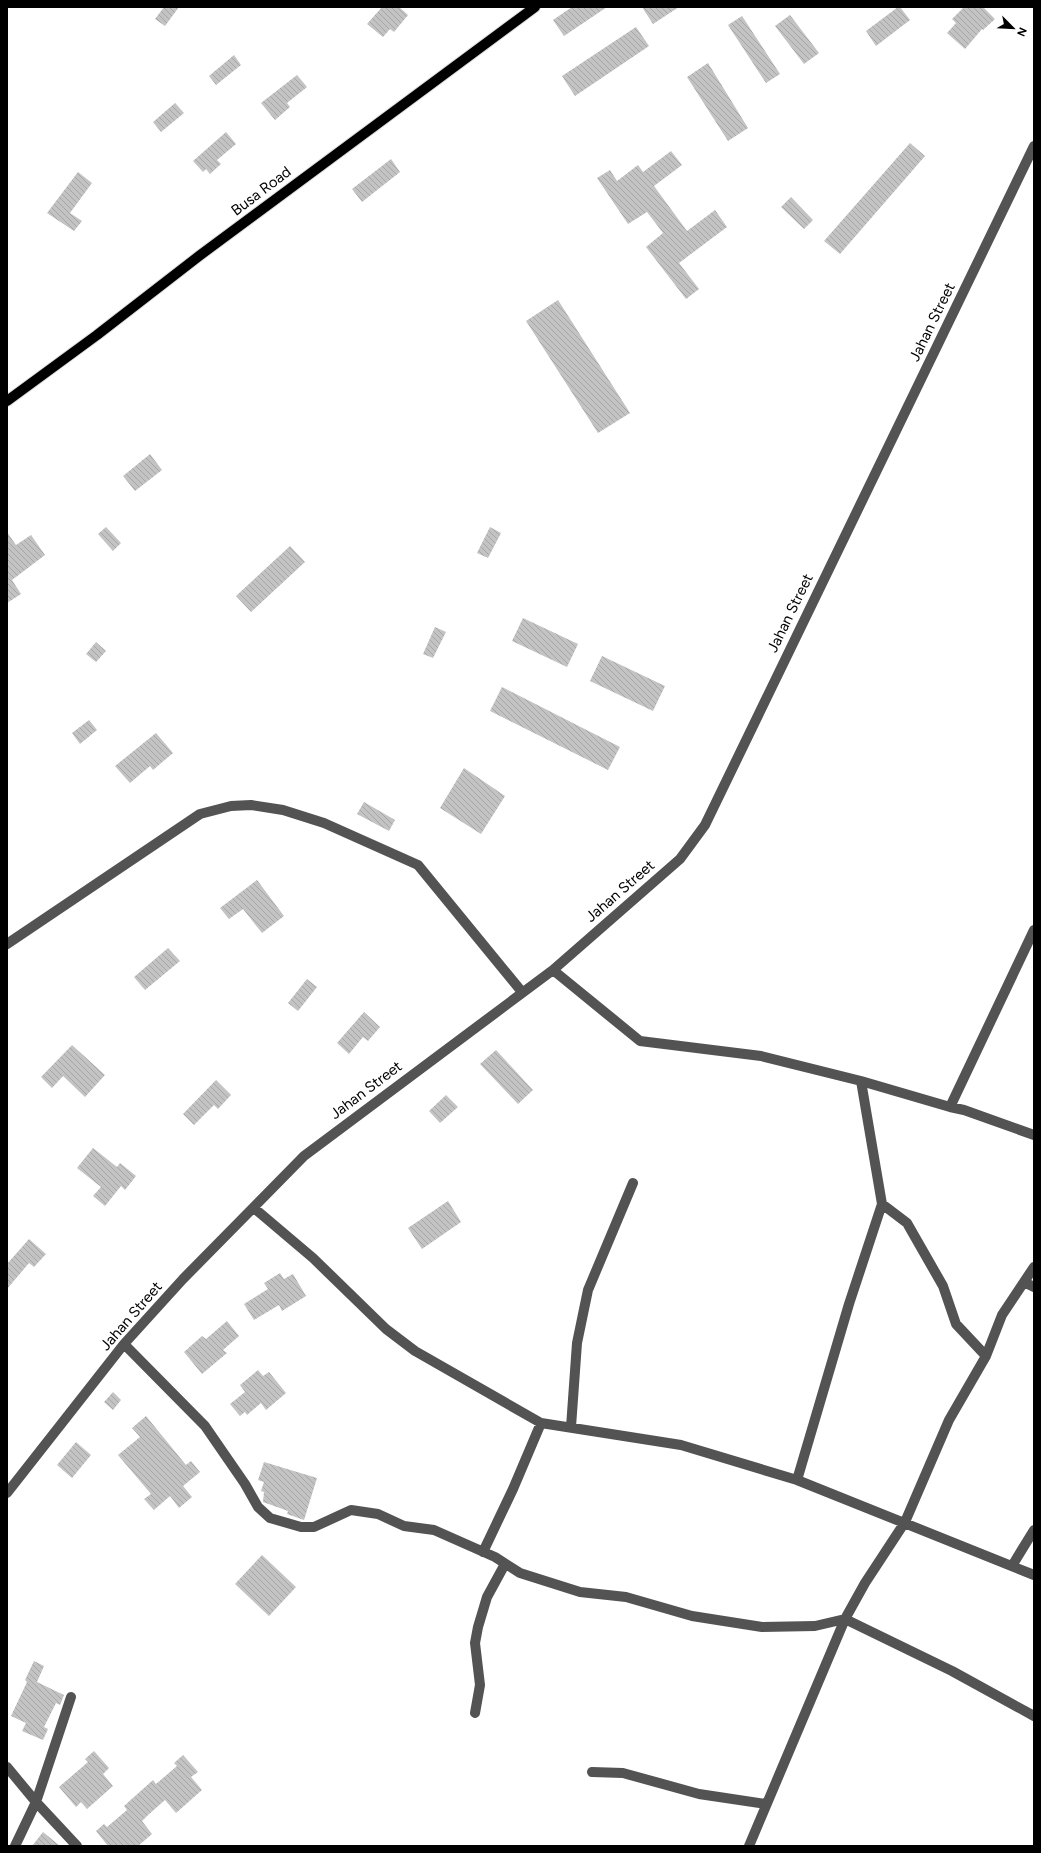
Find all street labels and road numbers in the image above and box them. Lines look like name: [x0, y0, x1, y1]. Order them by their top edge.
street label: Busa Road: [227, 163, 295, 219]
street label: Jahan Street: [905, 279, 959, 364]
street label: Jahan Street: [763, 570, 817, 655]
street label: Jahan Street: [582, 856, 658, 926]
street label: Jahan Street: [326, 1057, 406, 1123]
street label: Jahan Street: [96, 1278, 166, 1354]

